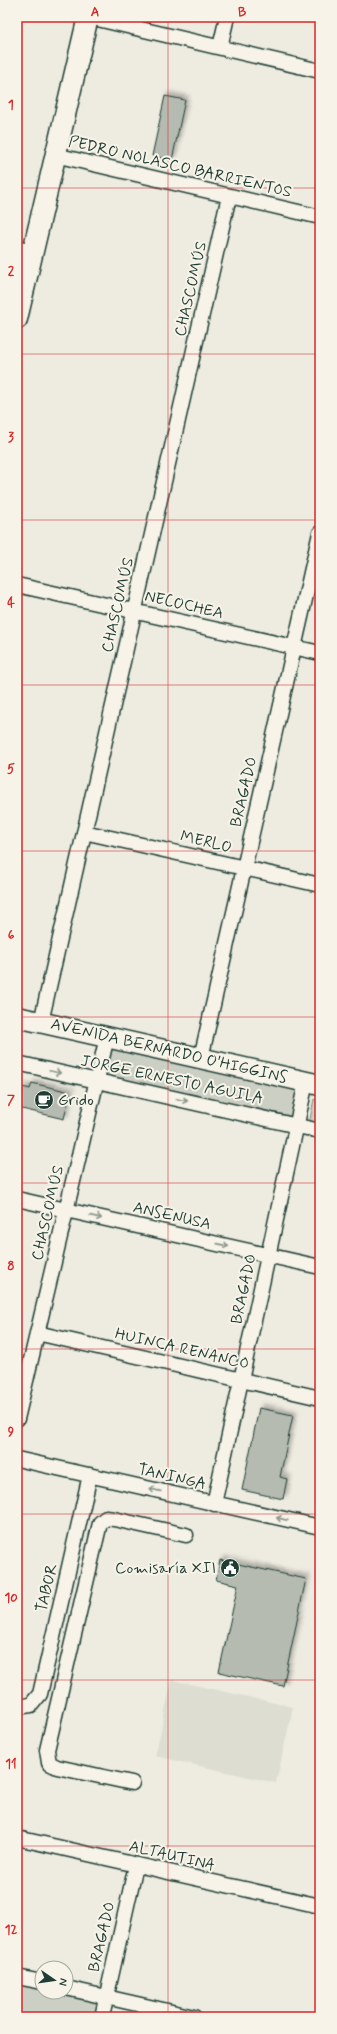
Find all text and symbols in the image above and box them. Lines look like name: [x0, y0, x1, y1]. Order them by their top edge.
text: A: [91, 4, 99, 21]
text: B: [238, 4, 247, 21]
text: 1: [8, 97, 14, 114]
street label: PEDRO NOLASCO BARRIENTOS: [66, 131, 294, 203]
street label: CHASCOMÚS: [170, 239, 212, 339]
text: 2: [8, 263, 15, 280]
text: 3: [8, 429, 14, 446]
street label: CHASCOMÚS: [97, 555, 139, 655]
street label: NECOCHEA: [143, 586, 225, 624]
text: 4: [7, 595, 15, 612]
street label: BRAGADO: [226, 755, 262, 829]
text: 5: [7, 761, 15, 778]
street label: MERLO: [178, 826, 234, 858]
text: 6: [8, 927, 15, 944]
street label: AVENIDA BERNARDO O'HIGGINS: [49, 1014, 289, 1088]
street label: JORGE ERNESTO AGUILA: [79, 1050, 265, 1110]
one-way arrow: [48, 1068, 61, 1076]
cafe icon: Grido: [33, 1089, 55, 1111]
place label: Grido: [58, 1090, 94, 1111]
text: 7: [7, 1092, 15, 1109]
one-way arrow: [175, 1096, 188, 1104]
street label: CHASCOMÚS: [27, 1163, 69, 1263]
street label: ANSENUSA: [131, 1197, 213, 1235]
one-way arrow: [89, 1213, 102, 1221]
one-way arrow: [216, 1242, 229, 1250]
street label: BRAGADO: [226, 1252, 262, 1326]
text: 8: [7, 1258, 15, 1275]
street label: HUINCA RENANCO: [113, 1323, 251, 1375]
text: 9: [8, 1424, 15, 1441]
street label: TANINGA: [136, 1459, 208, 1495]
one-way arrow: [149, 1486, 162, 1494]
one-way arrow: [276, 1514, 289, 1522]
public building icon: Comisaría XII: [219, 1557, 241, 1579]
place label: Comisaría XII: [115, 1558, 216, 1579]
street label: TABOR: [31, 1562, 63, 1614]
text: 10: [4, 1590, 18, 1607]
text: 11: [5, 1756, 17, 1773]
street label: ALTAUTINA: [127, 1836, 217, 1876]
street label: BRAGADO: [84, 1900, 120, 1974]
text: 12: [5, 1922, 17, 1939]
north arrow: [34, 1960, 74, 2000]
text: N: [55, 1977, 70, 1987]

